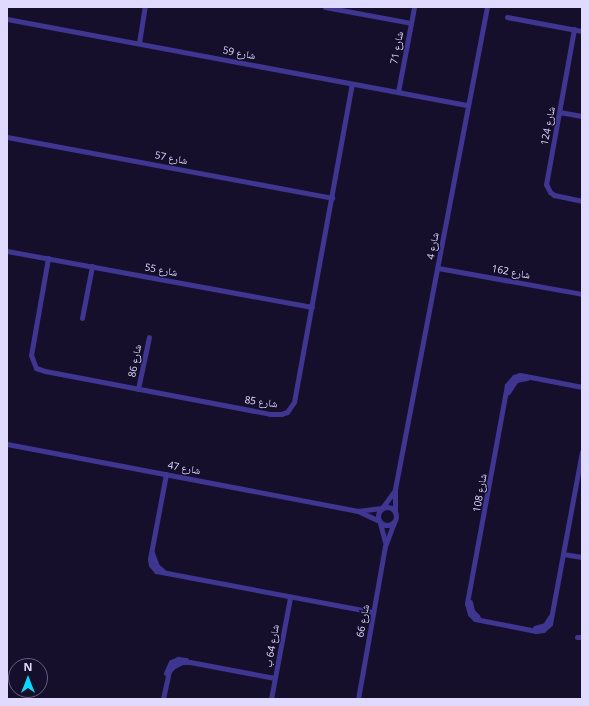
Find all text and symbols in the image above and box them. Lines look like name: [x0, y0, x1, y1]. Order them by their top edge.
street label: شارع 71: [388, 31, 406, 65]
street label: شارع 59: [222, 44, 256, 62]
street label: شارع 124: [538, 106, 558, 146]
street label: شارع 57: [154, 149, 188, 167]
street label: شارع 4: [425, 231, 441, 261]
street label: شارع 55: [144, 261, 178, 279]
street label: شارع 162: [491, 263, 531, 281]
street label: شارع 86: [126, 344, 144, 378]
street label: شارع 85: [244, 394, 278, 410]
street label: شارع 47: [167, 459, 201, 477]
street label: شارع 108: [471, 473, 489, 513]
street label: شارع 66: [354, 604, 372, 638]
street label: شارع 64 ب: [262, 624, 282, 668]
north arrow: [8, 658, 48, 698]
text: N: [24, 659, 32, 674]

